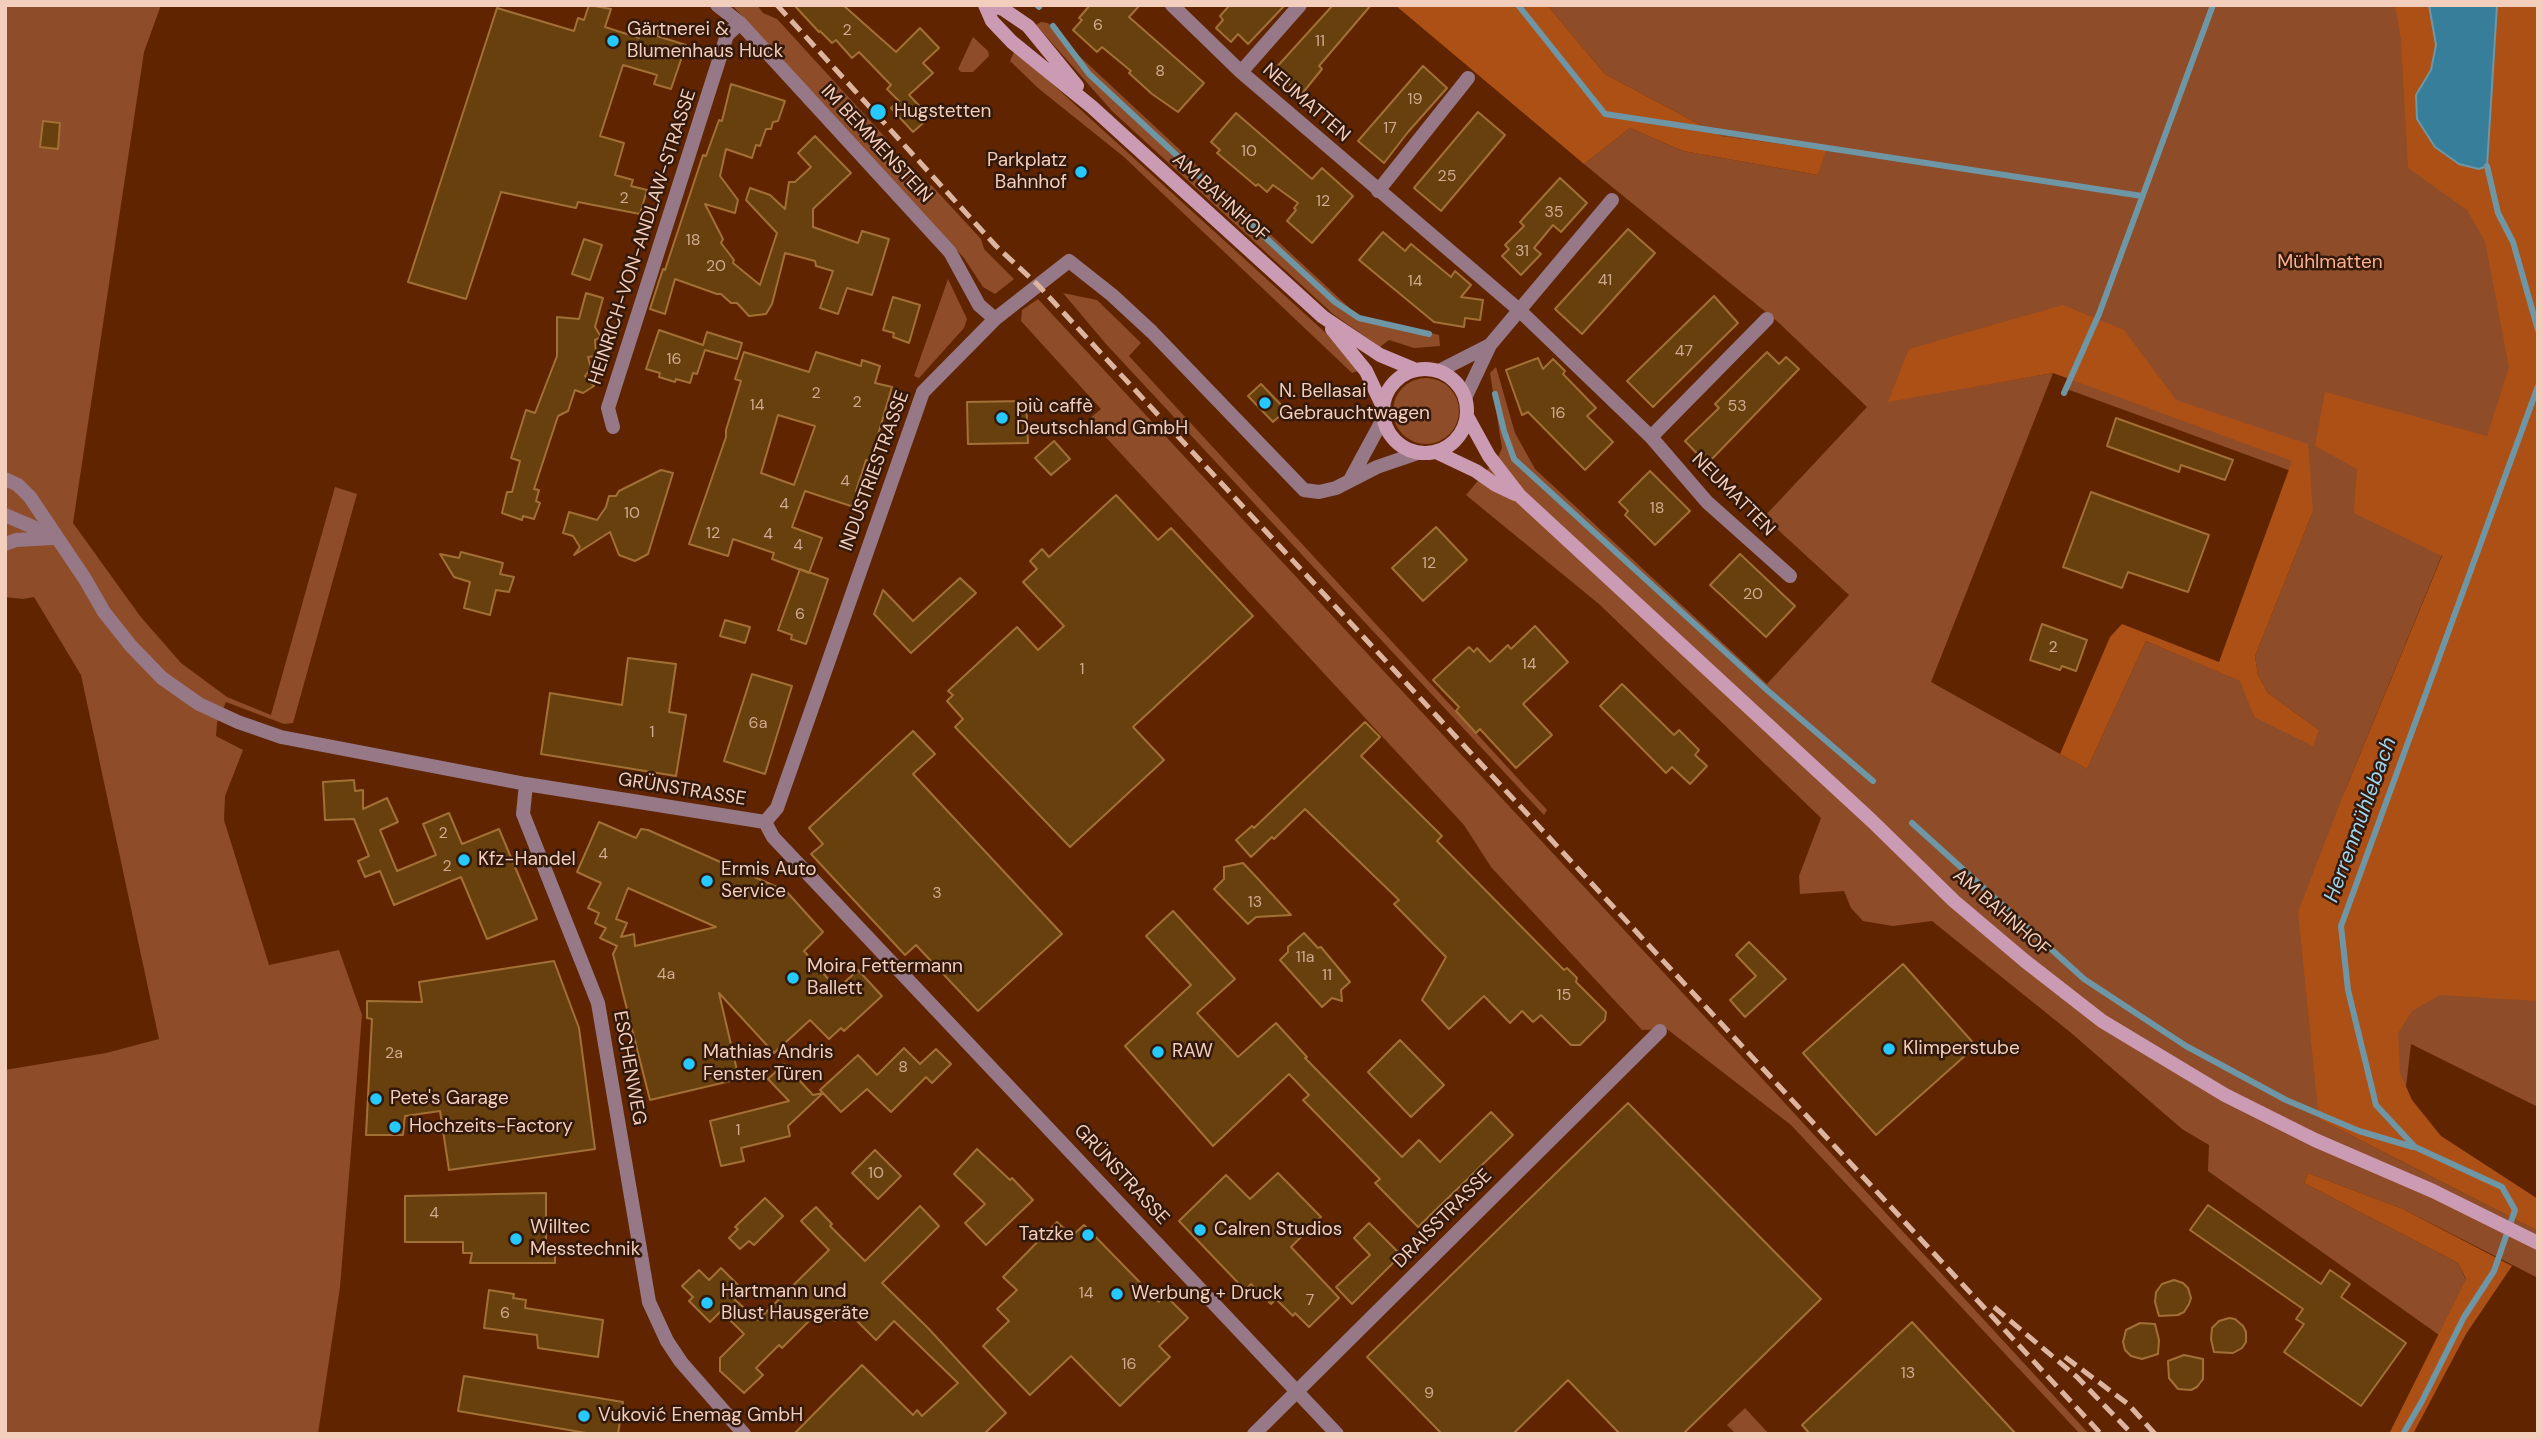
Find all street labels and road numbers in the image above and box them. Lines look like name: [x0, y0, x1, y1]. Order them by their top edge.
street label: NEUMATTEN: [1258, 59, 1354, 147]
street label: IM BEMMENSTEIN: [815, 80, 937, 208]
street label: HEINRICH-VON-ANDLAW-STRASSE: [584, 87, 702, 387]
street label: AM BAHNHOF: [1167, 149, 1273, 247]
street label: INDUSTRIESTRASSE: [835, 388, 915, 554]
street label: NEUMATTEN: [1687, 449, 1779, 541]
street label: GRÜNSTRASSE: [616, 769, 748, 811]
street label: AM BAHNHOF: [1948, 865, 2054, 961]
street label: ESCHENWEG: [608, 1009, 650, 1127]
street label: GRÜNSTRASSE: [1069, 1120, 1173, 1230]
street label: DRAISSTRASSE: [1389, 1165, 1497, 1273]

